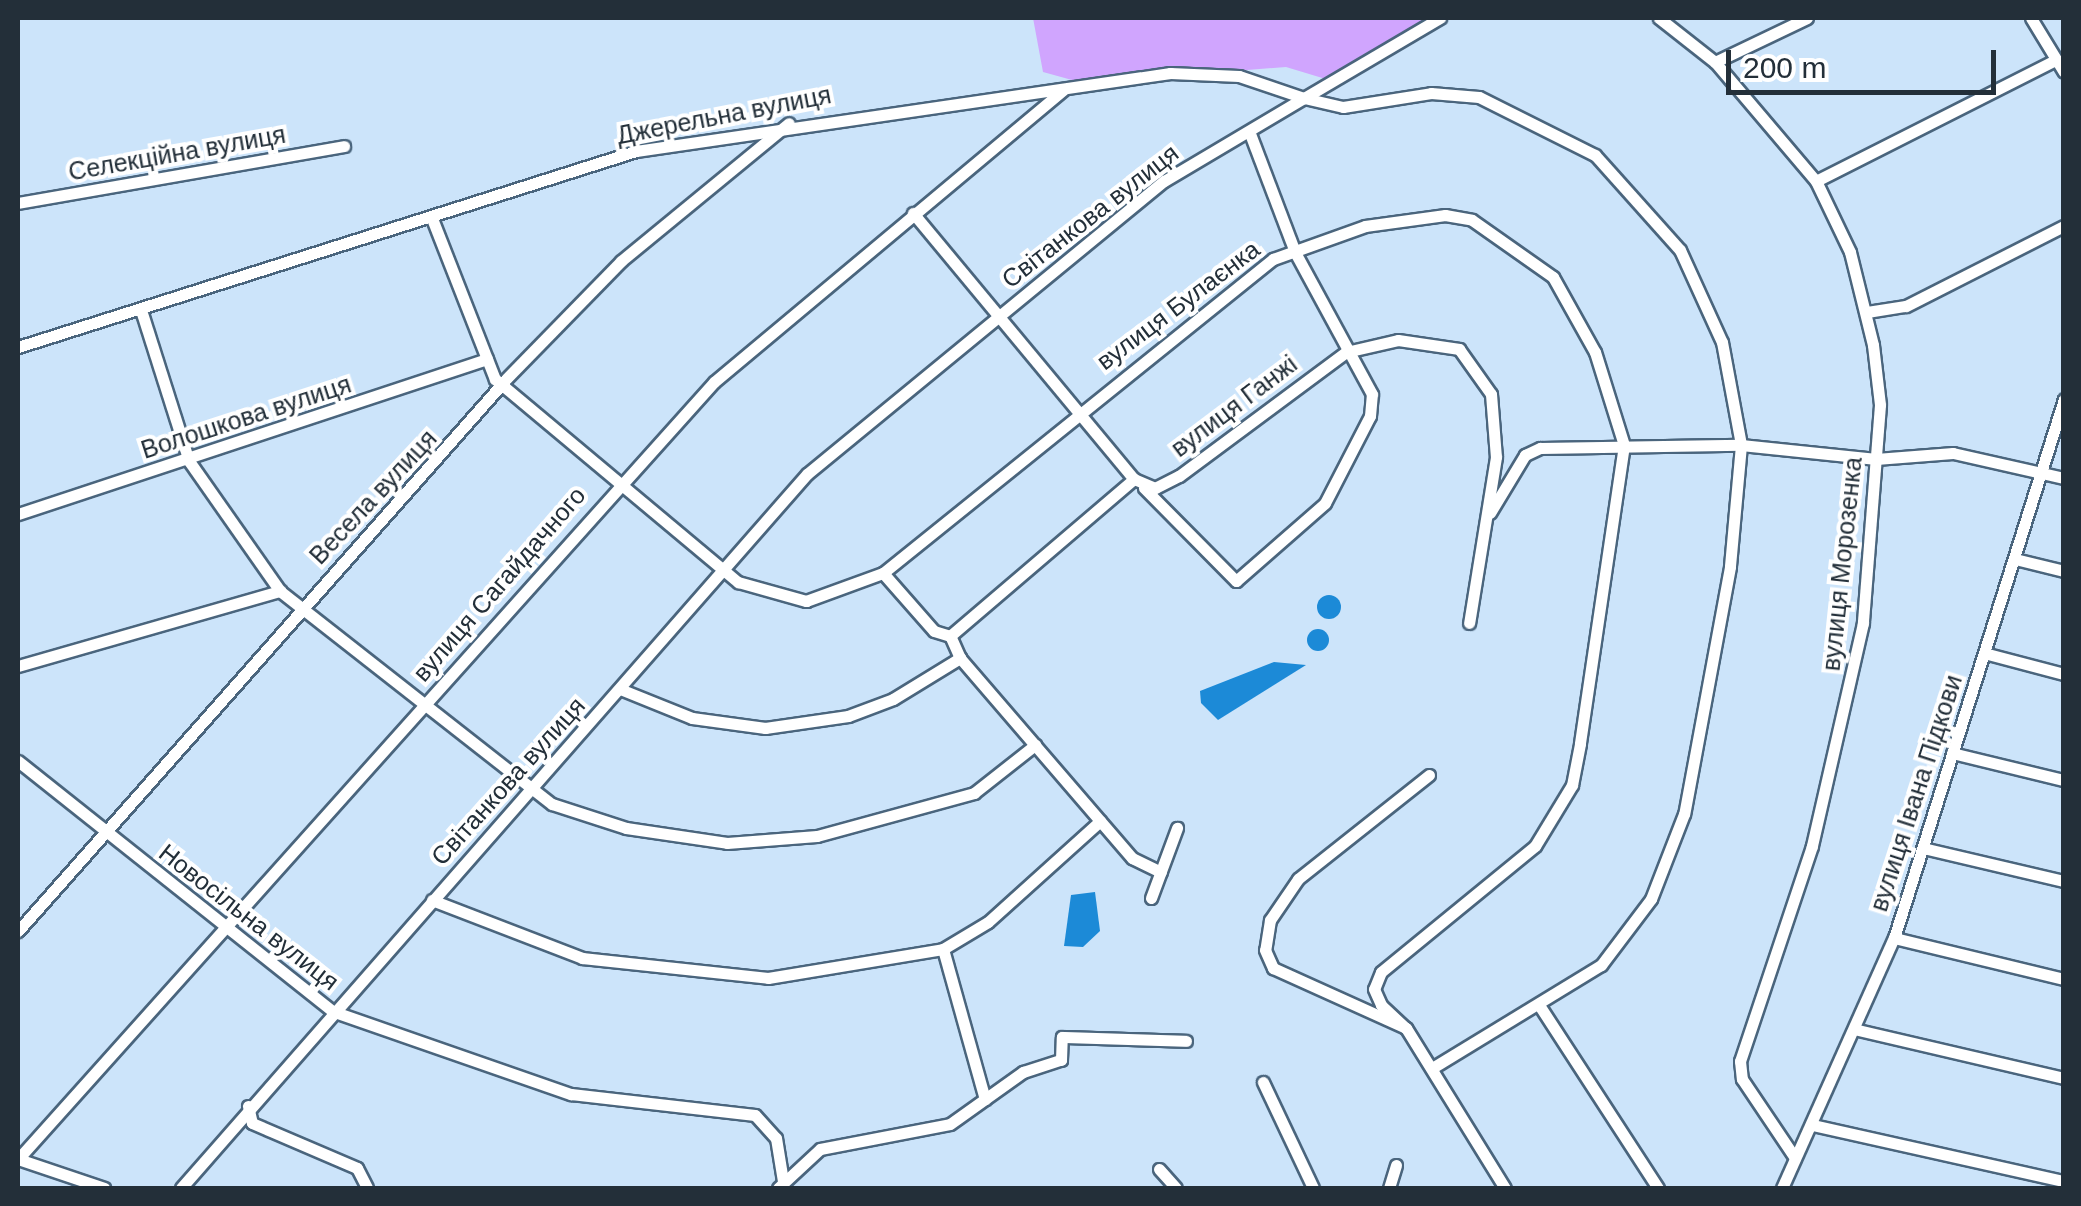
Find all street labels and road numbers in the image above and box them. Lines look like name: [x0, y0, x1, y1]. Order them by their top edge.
street label: Джерельна вулиця: [614, 79, 834, 151]
street label: Селекційна вулиця: [66, 119, 288, 187]
street label: Світанкова вулиця: [996, 138, 1184, 294]
street label: вулиця Булаєнка: [1091, 234, 1265, 376]
street label: вулиця Ганжі: [1165, 349, 1303, 463]
street label: Волошкова вулиця: [137, 369, 355, 465]
street label: Весела вулиця: [303, 424, 443, 570]
street label: вулиця Морозенка: [1816, 456, 1868, 672]
street label: вулиця Сагайдачного: [406, 481, 592, 687]
street label: вулиця Івана Підкови: [1864, 671, 1968, 915]
street label: Світанкова вулиця: [425, 691, 591, 871]
street label: Новосільна вулиця: [153, 837, 345, 997]

